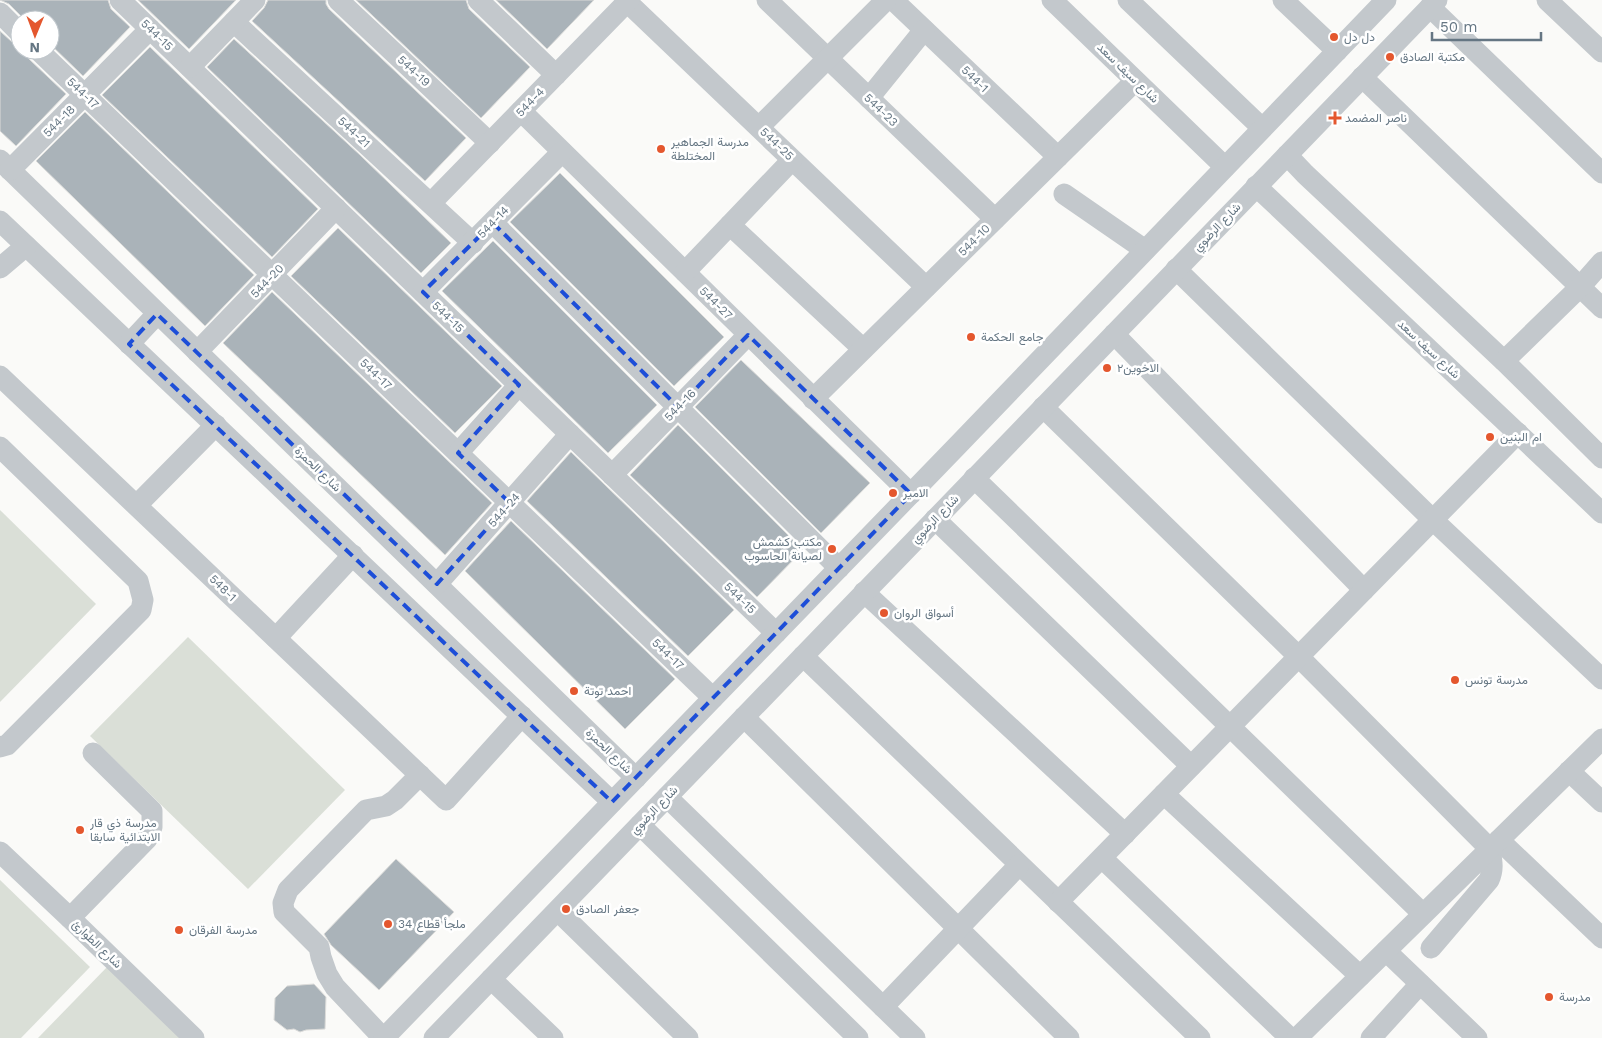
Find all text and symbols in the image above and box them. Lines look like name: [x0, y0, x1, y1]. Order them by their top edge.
north arrow: [10, 10, 60, 60]
scale bar: [1432, 10, 1541, 42]
street label: 544-15: [138, 16, 176, 54]
text: 50 m: [1440, 18, 1477, 36]
place label: دل دل: [1344, 30, 1375, 45]
marker: دل دل: [1328, 31, 1340, 43]
text: N: [29, 40, 40, 56]
street label: شارع سيف سعد: [1093, 40, 1162, 107]
place label: مكتبة الصادق: [1400, 50, 1465, 64]
marker: مكتبة الصادق: [1384, 51, 1396, 63]
street label: 544-19: [395, 52, 433, 90]
street label: 544-1: [959, 63, 991, 95]
street label: 544-17: [64, 75, 102, 112]
street label: 544-4: [513, 85, 547, 119]
street label: 544-23: [861, 91, 901, 129]
street label: 544-18: [40, 102, 78, 140]
place label: ناصر المضمد: [1345, 111, 1407, 126]
marker: ناصر المضمد: [1329, 112, 1341, 124]
street label: 544-21: [335, 114, 373, 150]
street label: 544-25: [757, 125, 797, 163]
place label: مدرسة الجماهير المختلطة: [670, 135, 749, 163]
marker: مدرسة الجماهير المختلطة: [655, 143, 667, 155]
street label: شارع الرضوي: [1190, 200, 1246, 256]
street label: 544-14: [474, 203, 512, 241]
street label: 544-10: [955, 221, 993, 259]
street label: 544-20: [247, 261, 287, 301]
street label: 544-27: [697, 284, 736, 323]
street label: 544-15: [429, 298, 467, 336]
street label: شارع سيف سعد: [1394, 317, 1463, 383]
place label: جامع الحكمة: [981, 330, 1044, 346]
marker: جامع الحكمة: [965, 331, 977, 343]
street label: 544-17: [357, 356, 395, 393]
place label: الاخوين٢: [1117, 361, 1159, 376]
marker: الاخوين٢: [1101, 362, 1113, 374]
street label: 544-16: [661, 386, 699, 424]
place label: ام البنين: [1500, 430, 1542, 445]
marker: ام البنين: [1484, 431, 1496, 443]
street label: شارع الحمزة: [291, 444, 344, 496]
place label: الامير: [902, 486, 928, 501]
marker: الامير: [887, 487, 899, 499]
street label: 544-24: [485, 490, 523, 530]
street label: شارع الرضوي: [908, 492, 964, 548]
place label: مكتب كشمش لصيانة الحاسوب: [744, 535, 822, 564]
marker: مكتب كشمش لصيانة الحاسوب: [826, 543, 838, 555]
street label: 548-1: [207, 572, 239, 604]
street label: 544-15: [721, 579, 759, 617]
place label: أسواق الروان: [894, 606, 954, 621]
marker: أسواق الروان: [878, 607, 890, 619]
street label: 544-17: [649, 636, 687, 673]
place label: مدرسة تونس: [1465, 673, 1528, 688]
marker: مدرسة تونس: [1449, 674, 1461, 686]
place label: احمد توتة: [584, 684, 631, 699]
marker: احمد توتة: [568, 685, 580, 697]
street label: شارع الحمزة: [582, 726, 635, 778]
street label: شارع الرضوي: [627, 783, 683, 839]
place label: مدرسة ذي قار الابتدائية سابقا: [89, 816, 160, 844]
marker: مدرسة ذي قار الابتدائية سابقا: [74, 824, 86, 836]
place label: جعفر الصادق: [576, 902, 639, 917]
marker: جعفر الصادق: [560, 903, 572, 915]
street label: شارع الطوارئ: [68, 917, 125, 972]
place label: ملجأ قطاع 34: [398, 917, 466, 933]
marker: ملجأ قطاع 34: [382, 918, 394, 930]
place label: مدرسة الفرقان: [189, 923, 258, 938]
marker: مدرسة الفرقان: [173, 924, 185, 936]
place label: مدرسة: [1559, 990, 1591, 1005]
marker: مدرسة: [1543, 991, 1555, 1003]

